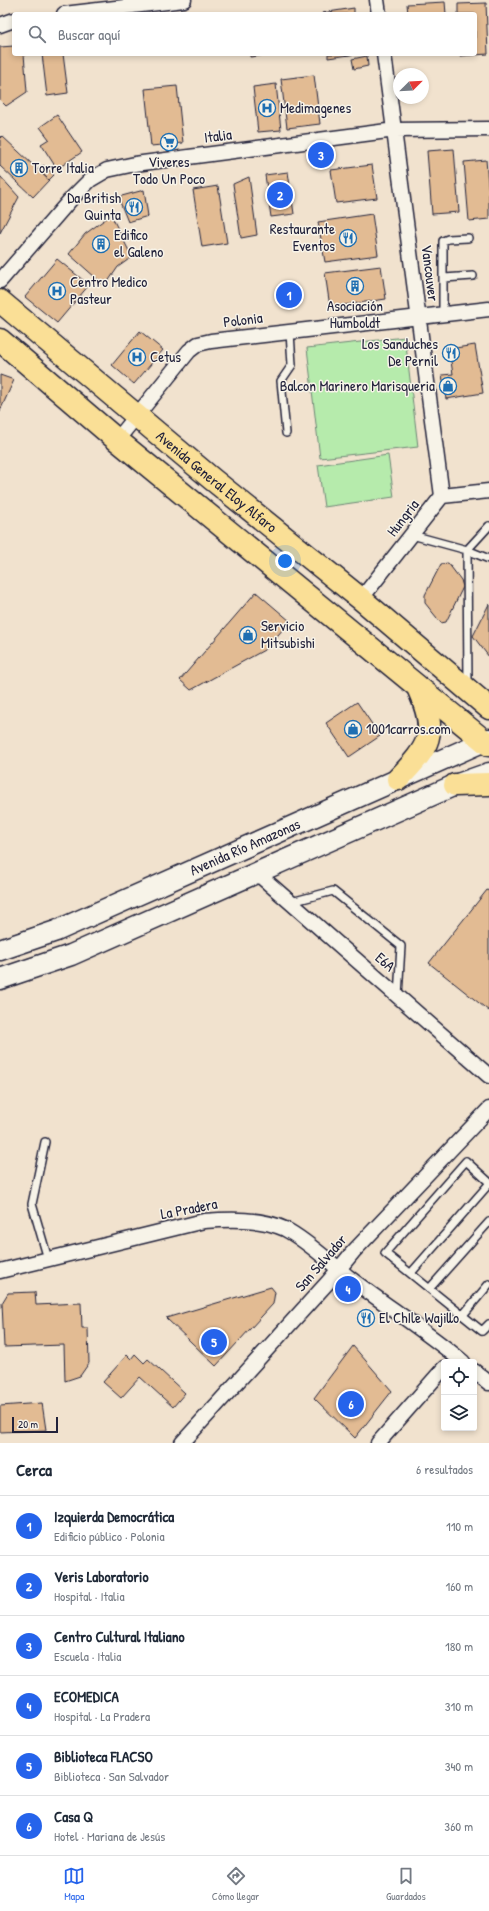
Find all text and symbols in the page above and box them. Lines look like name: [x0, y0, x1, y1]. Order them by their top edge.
search box: [12, 12, 477, 56]
icon: search: [26, 23, 48, 45]
text: Buscar aquí: [58, 24, 121, 45]
north arrow: [393, 68, 429, 104]
place label: Medimagenes: [280, 97, 352, 118]
hospital icon: Medimagenes: [257, 98, 277, 118]
street label: Italia: [203, 123, 233, 148]
supermarket icon: Viveres Todo Un Poco: [159, 132, 179, 152]
pin: 3: [308, 140, 334, 170]
place label: Viveres Todo Un Poco: [133, 151, 205, 189]
place label: Torre Italia: [32, 157, 94, 178]
building icon: Torre Italia: [9, 158, 29, 178]
pin: 2: [267, 180, 293, 210]
place label: Da British Quinta: [67, 187, 121, 225]
restaurant icon: Da British Quinta: [124, 197, 144, 217]
place label: Restaurante Eventos: [270, 218, 335, 256]
place label: Edifico el Galeno: [114, 224, 163, 262]
restaurant icon: Restaurante Eventos: [338, 228, 358, 248]
building icon: Edifico el Galeno: [91, 234, 111, 254]
street label: Vancouver: [417, 244, 444, 303]
place label: Centro Medico Pasteur: [70, 271, 147, 309]
building icon: Asociación Humboldt: [345, 276, 365, 296]
pin: 1: [276, 280, 302, 310]
hospital icon: Centro Medico Pasteur: [47, 281, 67, 301]
place label: Asociación Humboldt: [327, 295, 383, 333]
street label: Polonia: [222, 307, 264, 332]
place label: Los Sanduches De Pernil: [362, 333, 438, 371]
restaurant icon: Los Sanduches De Pernil: [441, 343, 461, 363]
place label: Cetus: [150, 346, 181, 367]
hospital icon: Cetus: [127, 347, 147, 367]
place label: Balcon Marinero Marisqueria: [280, 375, 435, 396]
shop icon: Balcon Marinero Marisqueria: [438, 376, 458, 396]
street label: Avenida General Eloy Alfaro: [152, 425, 282, 537]
street label: Hungria: [382, 495, 424, 541]
your location: [275, 551, 295, 571]
place label: Servicio Mitsubishi: [261, 615, 315, 653]
shop icon: Servicio Mitsubishi: [238, 625, 258, 645]
place label: 1001carros.com: [366, 718, 451, 739]
shop icon: 1001carros.com: [343, 719, 363, 739]
street label: Avenida Río Amazonas: [186, 813, 304, 880]
street label: E6A: [371, 947, 400, 977]
street label: La Pradera: [159, 1193, 219, 1224]
street label: San Salvador: [290, 1229, 351, 1296]
pin: 4: [335, 1274, 361, 1304]
place label: El ChIle Wajillo: [379, 1307, 459, 1328]
restaurant icon: El ChIle Wajillo: [356, 1308, 376, 1328]
pin: 5: [201, 1327, 227, 1357]
map controls: [441, 1359, 477, 1431]
button: locate: [441, 1359, 477, 1395]
pin: 6: [338, 1389, 364, 1419]
button: layers: [441, 1395, 477, 1431]
scale bar: [12, 1415, 58, 1434]
text: 20 m: [18, 1417, 38, 1431]
text: Cerca: [16, 1458, 52, 1481]
text: 6 resultados: [416, 1460, 473, 1478]
text: Izquierda Democrática: [54, 1506, 174, 1527]
text: 1: [27, 1517, 31, 1535]
text: 110 m: [446, 1517, 473, 1535]
text: Edificio público · Polonia: [54, 1527, 165, 1545]
text: Veris Laboratorio: [54, 1566, 149, 1587]
text: 2: [26, 1577, 32, 1595]
text: 160 m: [445, 1577, 473, 1595]
text: Hospital · Italia: [54, 1587, 125, 1605]
text: Centro Cultural Italiano: [54, 1626, 185, 1647]
text: 3: [26, 1637, 32, 1655]
text: 180 m: [445, 1637, 473, 1655]
text: Escuela · Italia: [54, 1647, 121, 1665]
text: ECOMEDICA: [54, 1686, 119, 1707]
text: 4: [27, 1697, 31, 1715]
text: 310 m: [445, 1697, 473, 1715]
text: Hospital · La Pradera: [54, 1707, 150, 1725]
text: Biblioteca FLACSO: [54, 1746, 153, 1767]
text: 5: [26, 1757, 32, 1775]
text: 340 m: [445, 1757, 473, 1775]
text: Biblioteca · San Salvador: [54, 1767, 169, 1785]
text: Casa Q: [54, 1806, 93, 1827]
text: 6: [26, 1817, 32, 1835]
text: 360 m: [444, 1817, 473, 1835]
text: Hotel · Mariana de Jesús: [54, 1827, 165, 1845]
tab: Mapa: [63, 1865, 85, 1903]
tab: Cómo llegar: [212, 1865, 259, 1903]
tab: Guardados: [386, 1865, 426, 1903]

